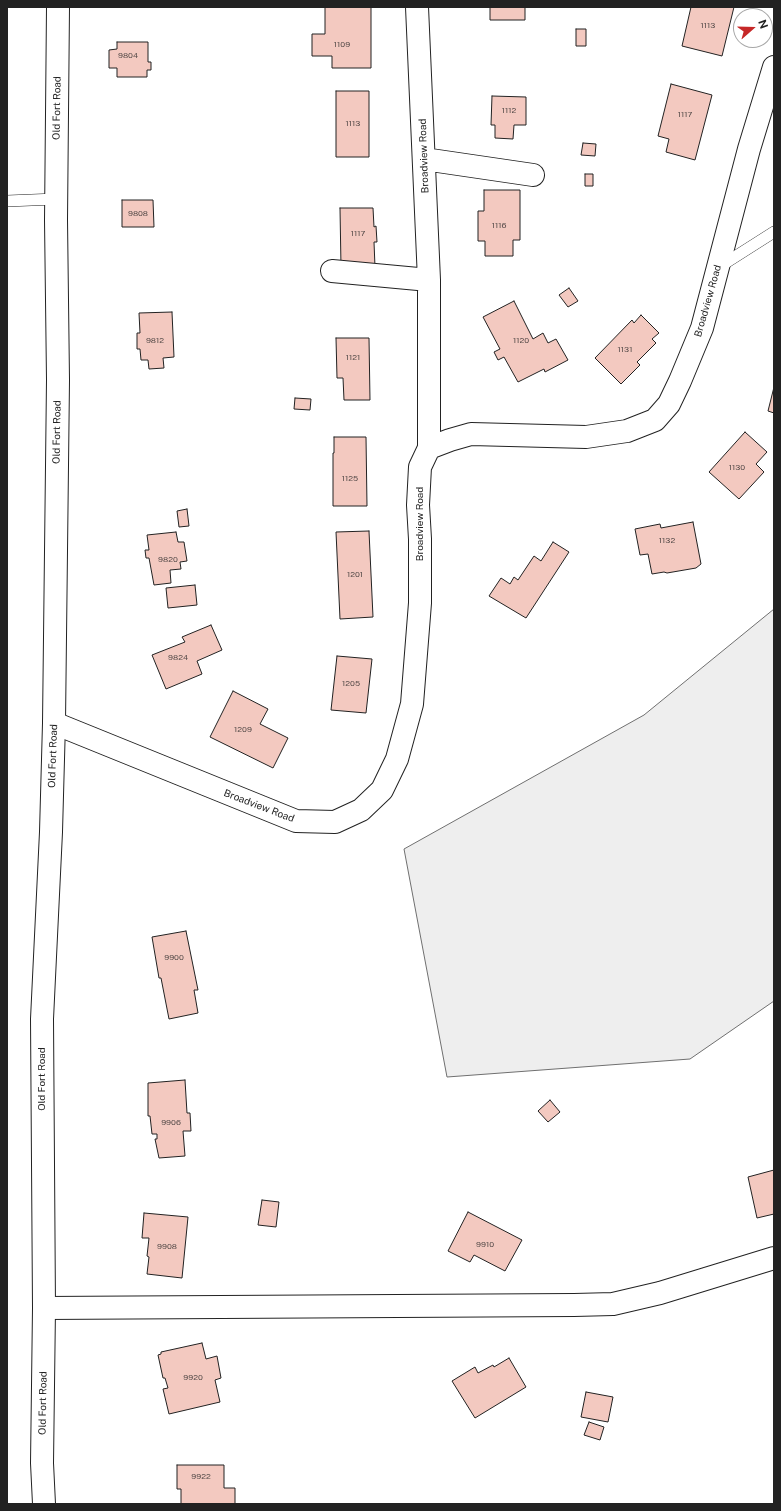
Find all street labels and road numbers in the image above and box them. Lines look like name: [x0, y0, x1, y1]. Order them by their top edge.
street label: Old Fort Road: [50, 76, 64, 140]
street label: Broadview Road: [417, 118, 431, 194]
street label: Broadview Road: [692, 263, 724, 339]
street label: Old Fort Road: [50, 400, 64, 464]
street label: Broadview Road: [414, 487, 426, 561]
street label: Old Fort Road: [46, 724, 60, 788]
street label: Broadview Road: [222, 787, 296, 825]
street label: Old Fort Road: [36, 1047, 48, 1111]
street label: Old Fort Road: [36, 1371, 50, 1435]

